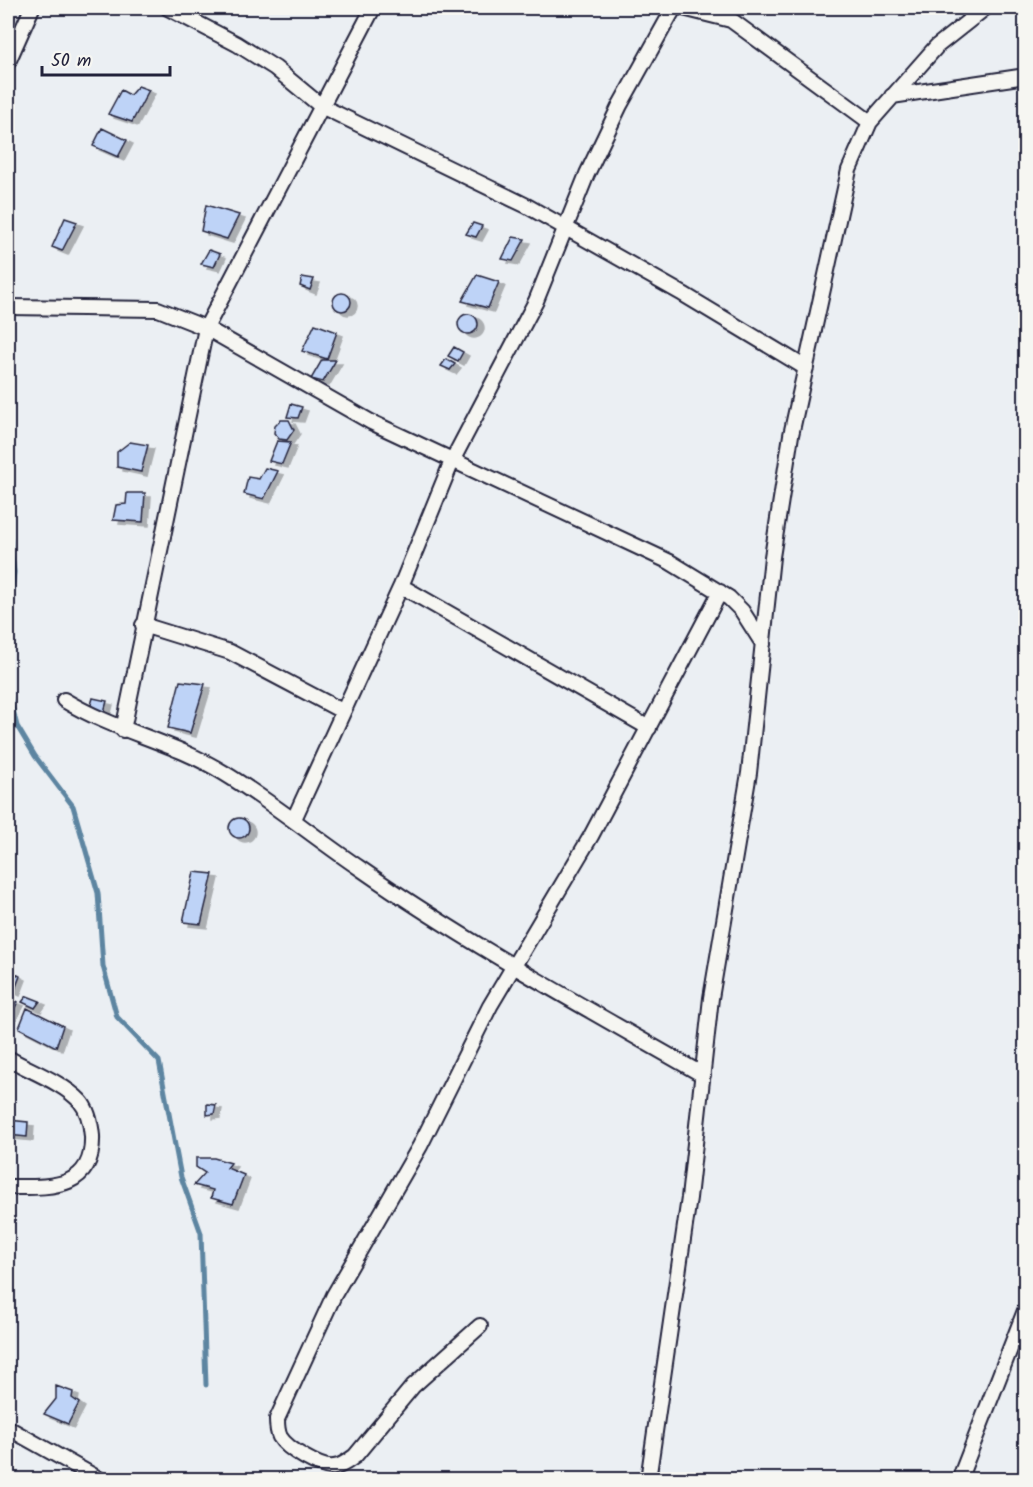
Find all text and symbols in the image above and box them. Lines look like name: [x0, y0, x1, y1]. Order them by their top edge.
scale bar: [42, 39, 170, 77]
text: 50 m: [51, 47, 91, 76]

